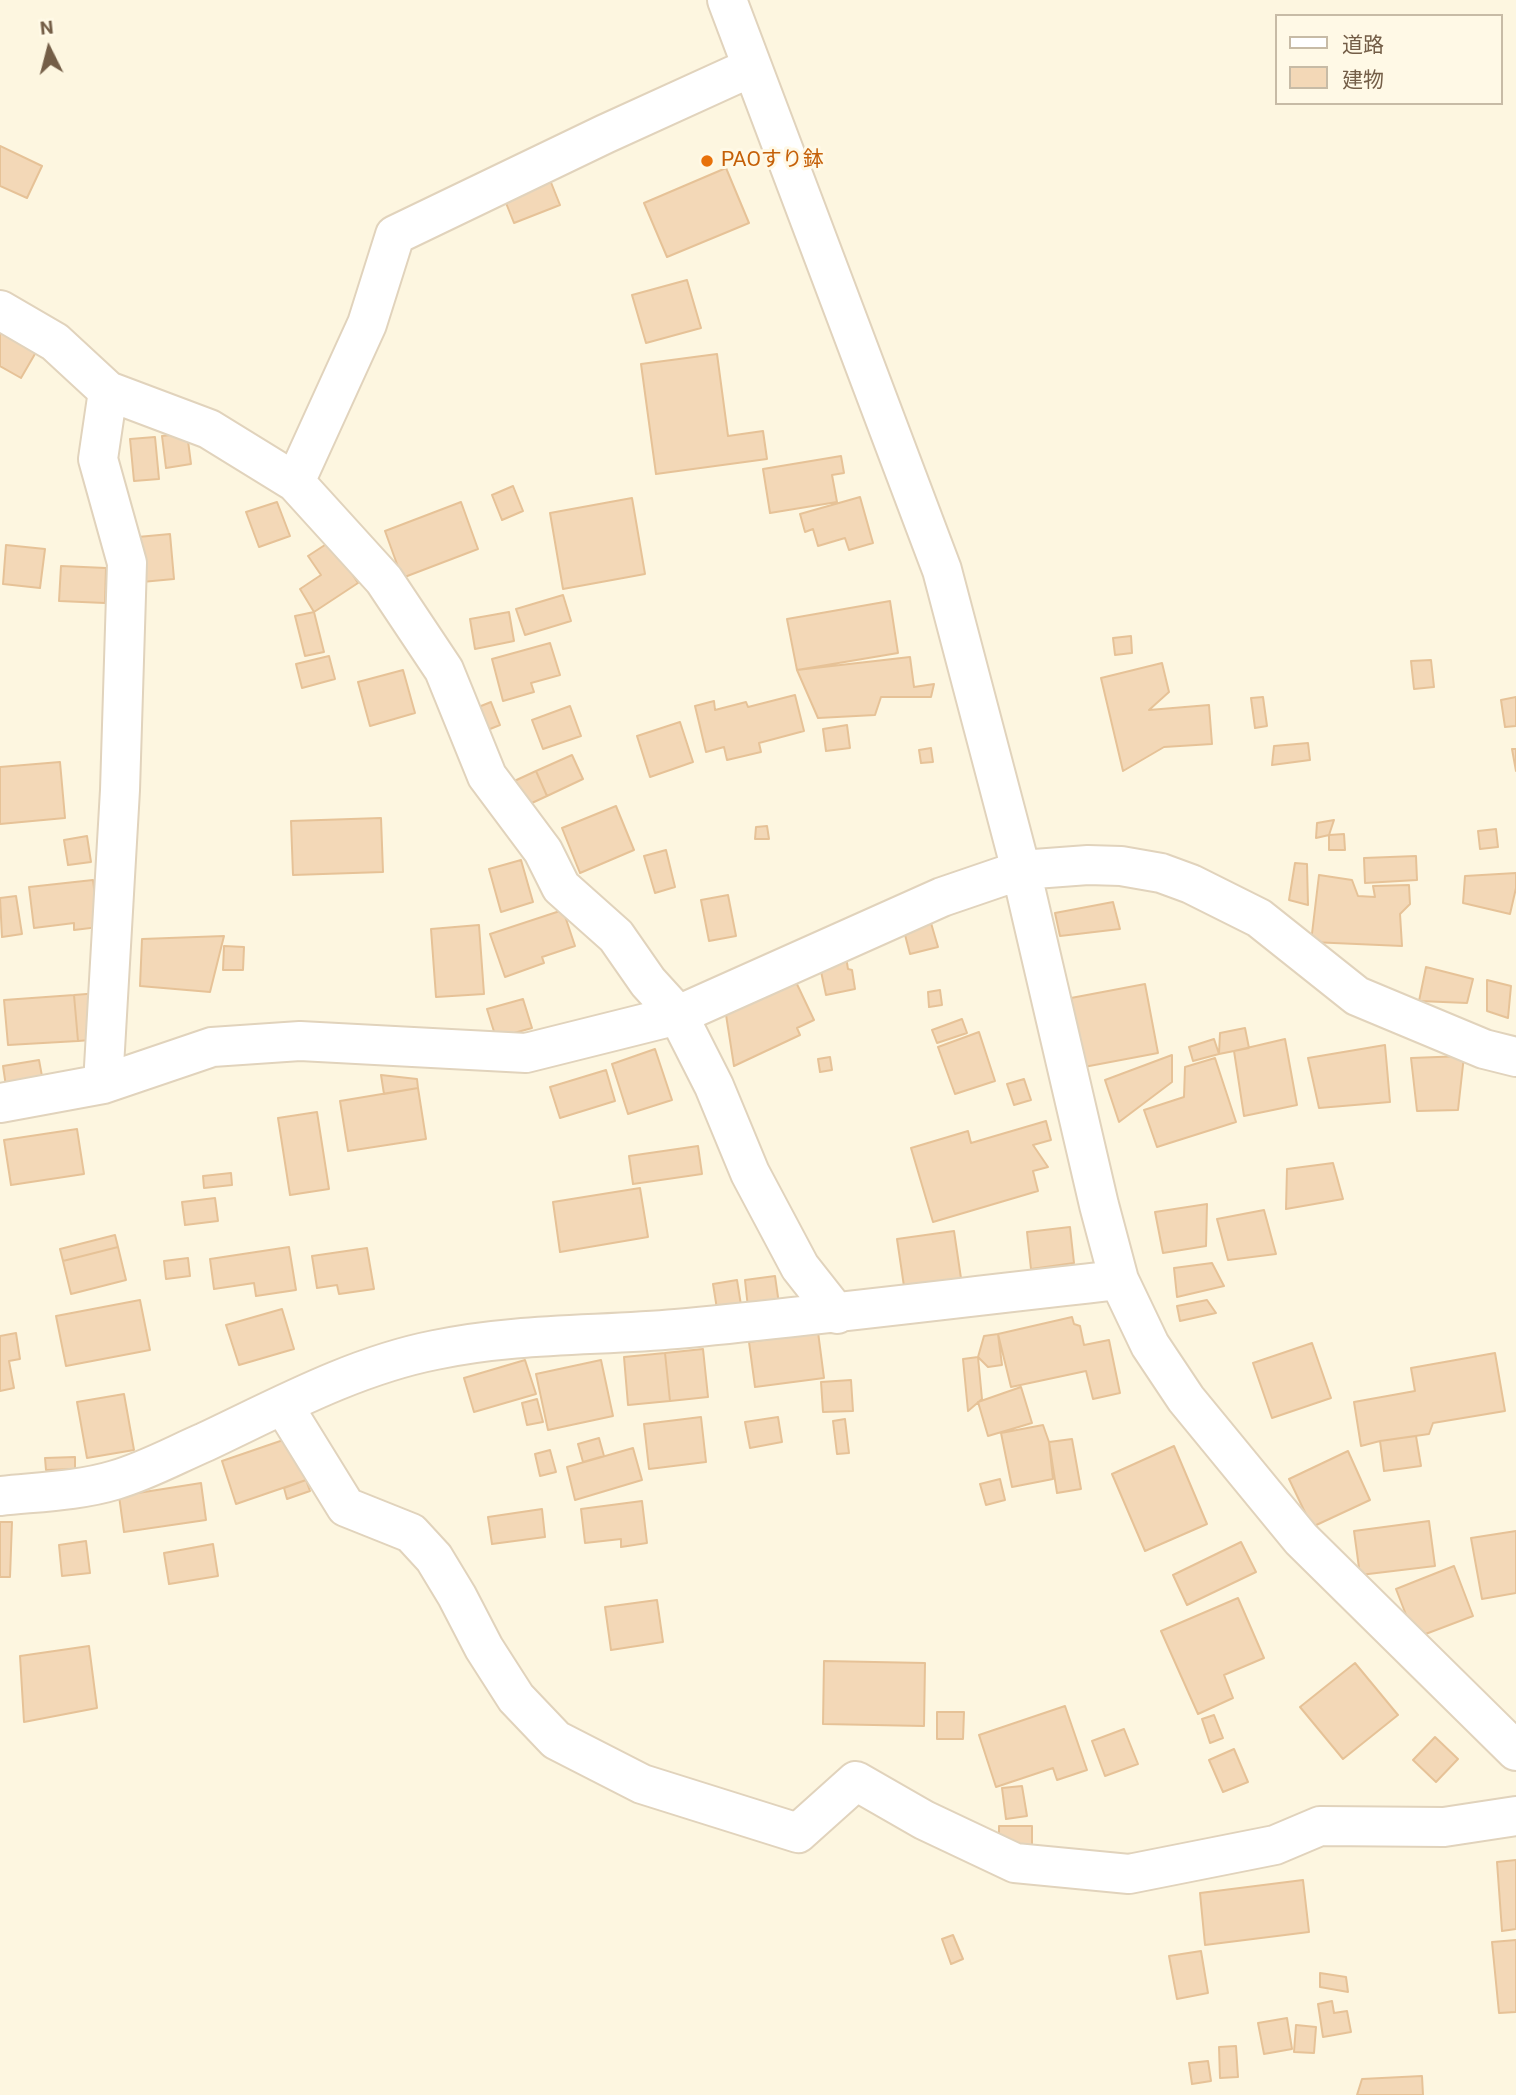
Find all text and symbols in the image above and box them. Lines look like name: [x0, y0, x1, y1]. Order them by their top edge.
north arrow: [14, 14, 84, 84]
legend: [1274, 14, 1502, 105]
text: N: [39, 15, 55, 40]
text: 道路: [1342, 33, 1384, 57]
text: 建物: [1342, 68, 1384, 92]
place label: PAOすり鉢: [721, 148, 824, 174]
marker: PAOすり鉢: [699, 153, 715, 169]

